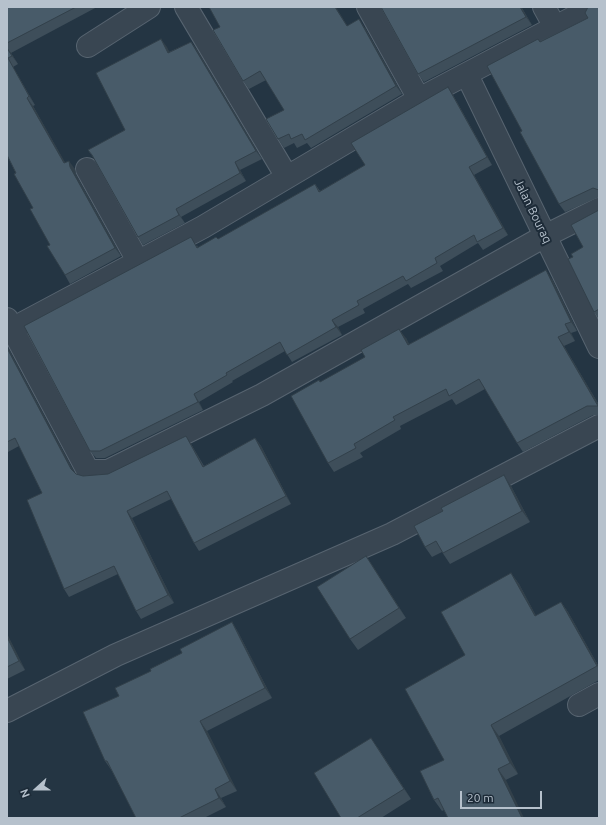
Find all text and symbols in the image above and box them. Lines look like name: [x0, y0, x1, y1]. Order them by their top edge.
street label: Jalan Bouraq: [511, 176, 555, 246]
north arrow: [16, 769, 56, 809]
scale bar: [462, 783, 544, 809]
text: N: [18, 787, 32, 799]
text: 20 m: [467, 791, 494, 804]

